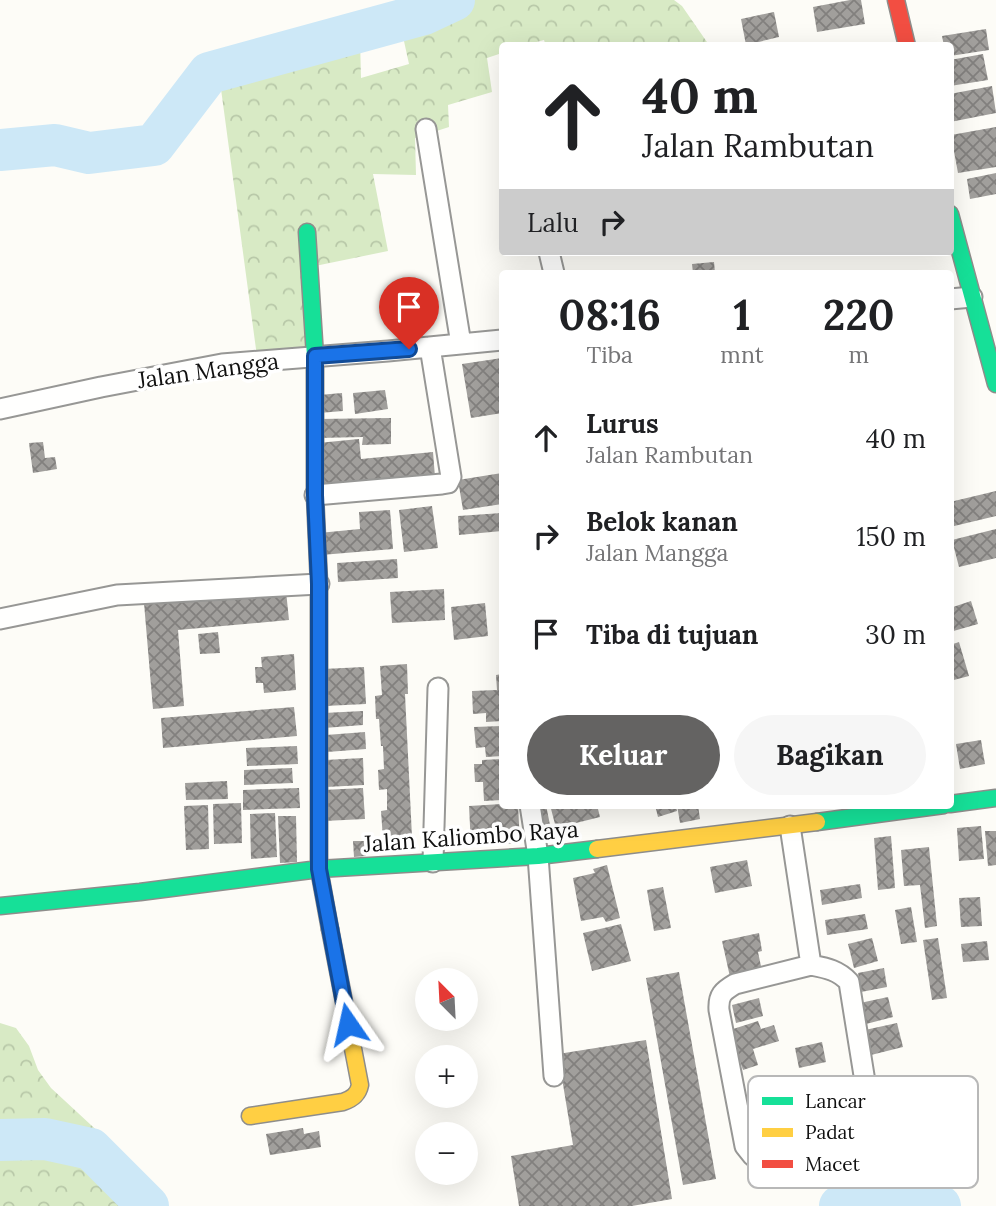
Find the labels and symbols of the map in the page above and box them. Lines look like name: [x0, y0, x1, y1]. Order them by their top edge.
pin: [379, 277, 439, 349]
street label: Jalan Mangga: [134, 346, 281, 394]
street label: Jalan Kaliombo Raya: [361, 814, 580, 858]
north arrow: [415, 968, 478, 1031]
position arrow: [311, 987, 385, 1061]
legend: [748, 1076, 978, 1188]
text: Lancar: [805, 1089, 867, 1113]
text: Padat: [805, 1120, 855, 1144]
text: Macet: [805, 1152, 860, 1176]

